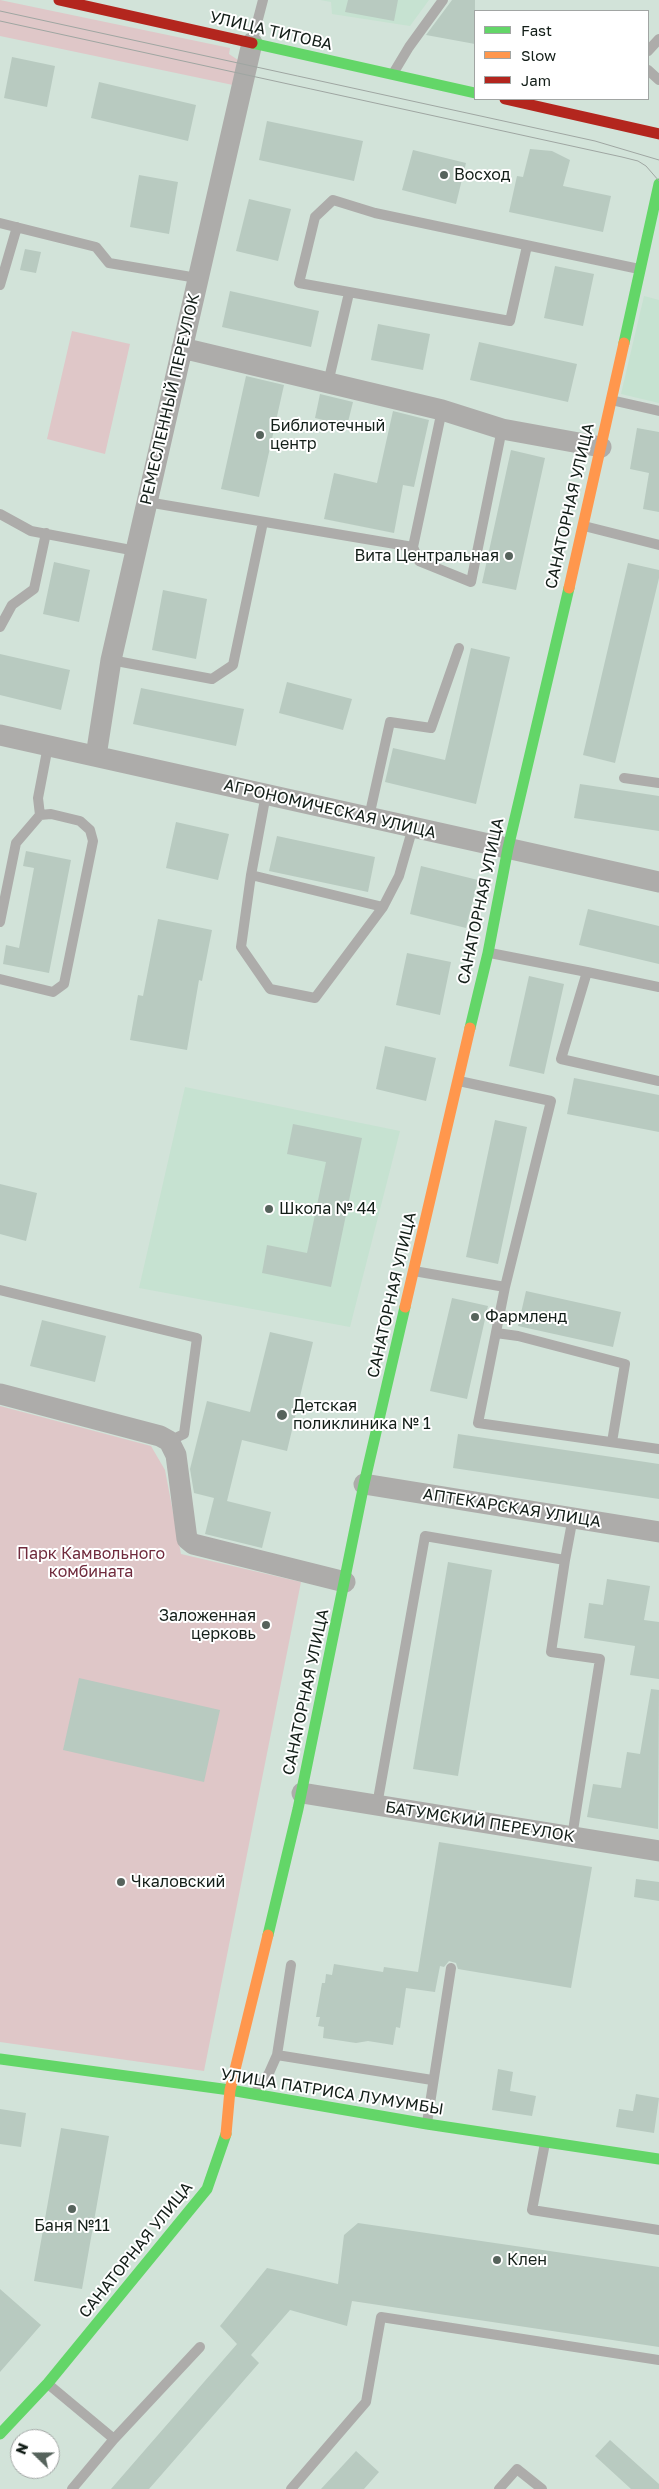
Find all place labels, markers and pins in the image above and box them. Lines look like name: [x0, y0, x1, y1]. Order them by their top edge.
place label: Восход: [454, 165, 510, 185]
marker: Восход: [438, 169, 450, 181]
place label: Библиотечный центр: [270, 416, 385, 454]
marker: Библиотечный центр: [254, 429, 266, 441]
place label: Вита Центральная: [354, 546, 499, 566]
marker: Вита Центральная: [503, 550, 515, 562]
place label: Школа № 44: [279, 1199, 376, 1219]
marker: Школа № 44: [263, 1203, 275, 1215]
place label: Фармленд: [485, 1307, 567, 1327]
marker: Фармленд: [469, 1311, 481, 1323]
place label: Детская поликлиника № 1: [293, 1396, 431, 1434]
marker: Детская поликлиника № 1: [275, 1408, 289, 1422]
place label: Заложенная церковь: [159, 1606, 256, 1644]
marker: Заложенная церковь: [260, 1619, 272, 1631]
place label: Чкаловский: [131, 1872, 225, 1892]
marker: Чкаловский: [115, 1876, 127, 1888]
marker: Баня №11: [66, 2203, 78, 2215]
place label: Баня №11: [34, 2216, 110, 2236]
place label: Клен: [507, 2250, 547, 2270]
marker: Клен: [491, 2254, 503, 2266]

